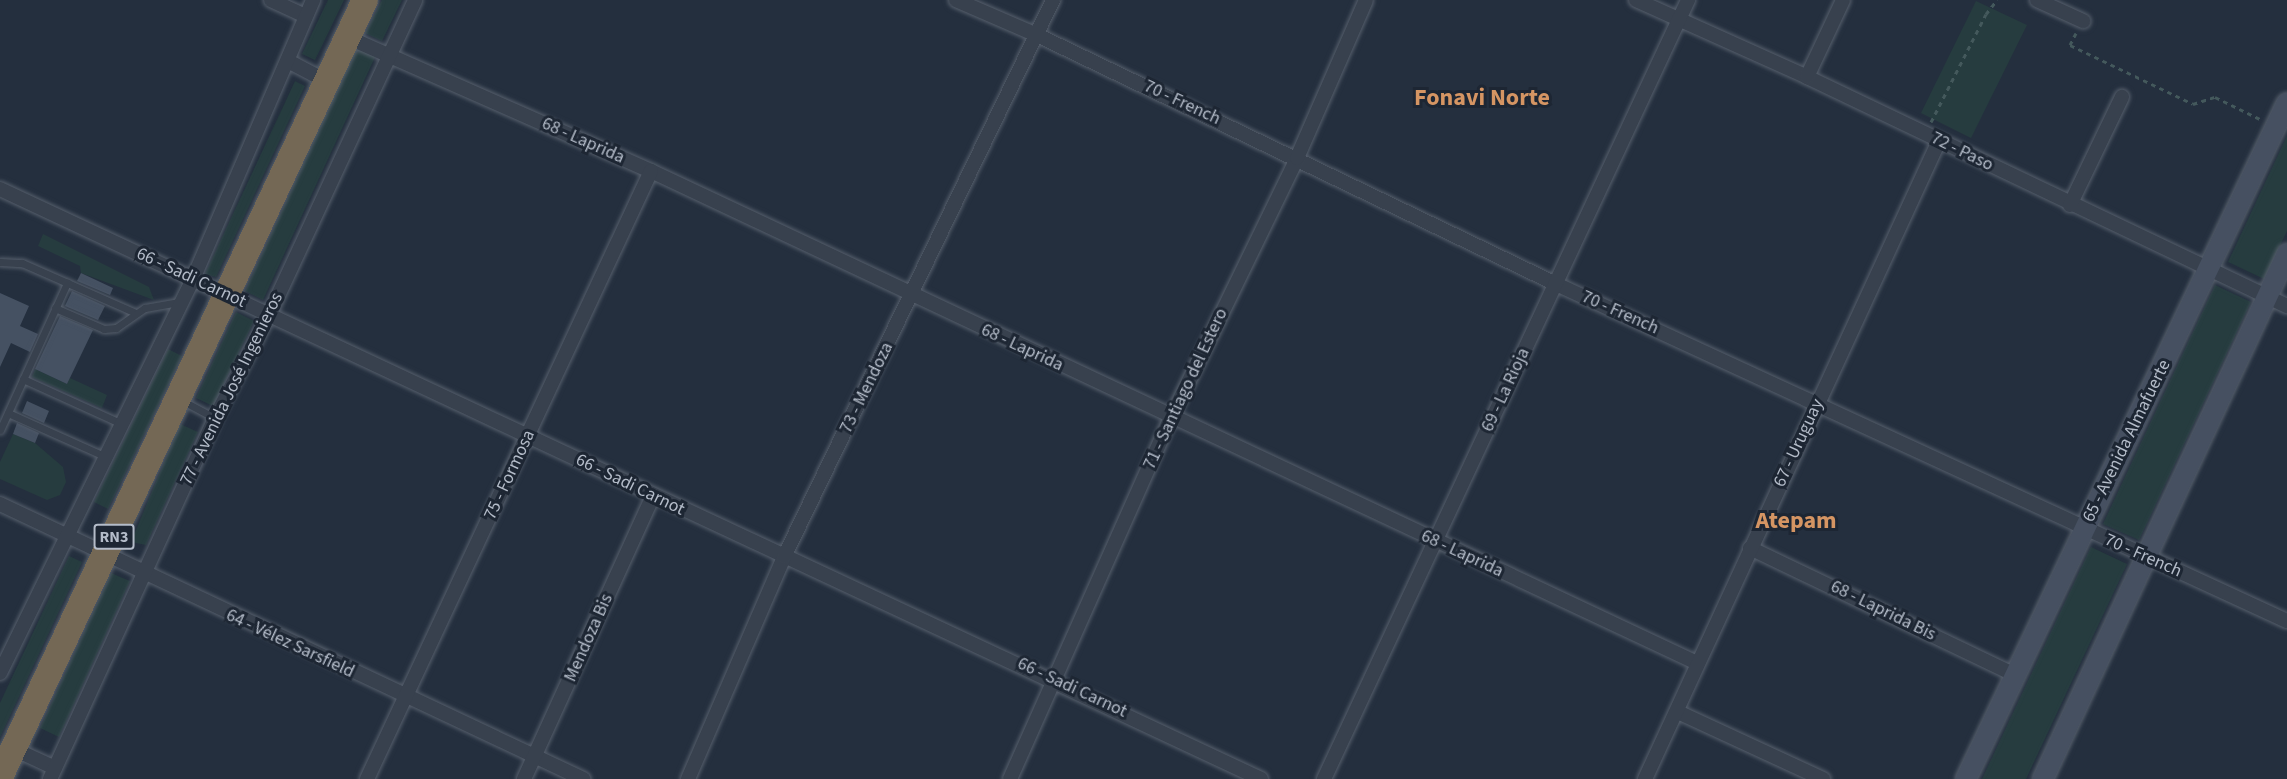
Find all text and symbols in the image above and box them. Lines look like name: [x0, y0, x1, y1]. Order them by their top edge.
street label: 70 - French: [1140, 76, 1224, 130]
district label: Fonavi Norte: [1414, 84, 1550, 112]
street label: 68 - Laprida: [538, 113, 628, 169]
street label: 72 - Paso: [1927, 128, 1997, 176]
street label: 66 - Sadi Carnot: [133, 243, 249, 313]
street label: 70 - French: [1578, 286, 1662, 340]
street label: 77 - Avenida José Ingenieros: [176, 289, 288, 489]
street label: 71 - Santiago del Estero: [1139, 305, 1233, 473]
street label: 68 - Laprida: [977, 320, 1067, 376]
street label: 73 - Mendoza: [836, 339, 898, 437]
street label: 69 - La Rioja: [1477, 345, 1535, 435]
street label: 65 - Avenida Almafuerte: [2078, 356, 2176, 526]
street label: 67 - Uruguay: [1769, 396, 1829, 490]
street label: 75 - Formosa: [480, 427, 540, 523]
street label: 66 - Sadi Carnot: [572, 449, 688, 521]
district label: Atepam: [1755, 507, 1837, 535]
road number: RN3: [93, 524, 135, 550]
street label: 68 - Laprida: [1417, 526, 1507, 582]
street label: 70 - French: [2101, 529, 2185, 583]
street label: 68 - Laprida Bis: [1827, 576, 1939, 646]
street label: Mendoza Bis: [560, 591, 618, 685]
street label: 64 - Vélez Sarsfield: [222, 605, 358, 683]
street label: 66 - Sadi Carnot: [1014, 653, 1130, 723]

